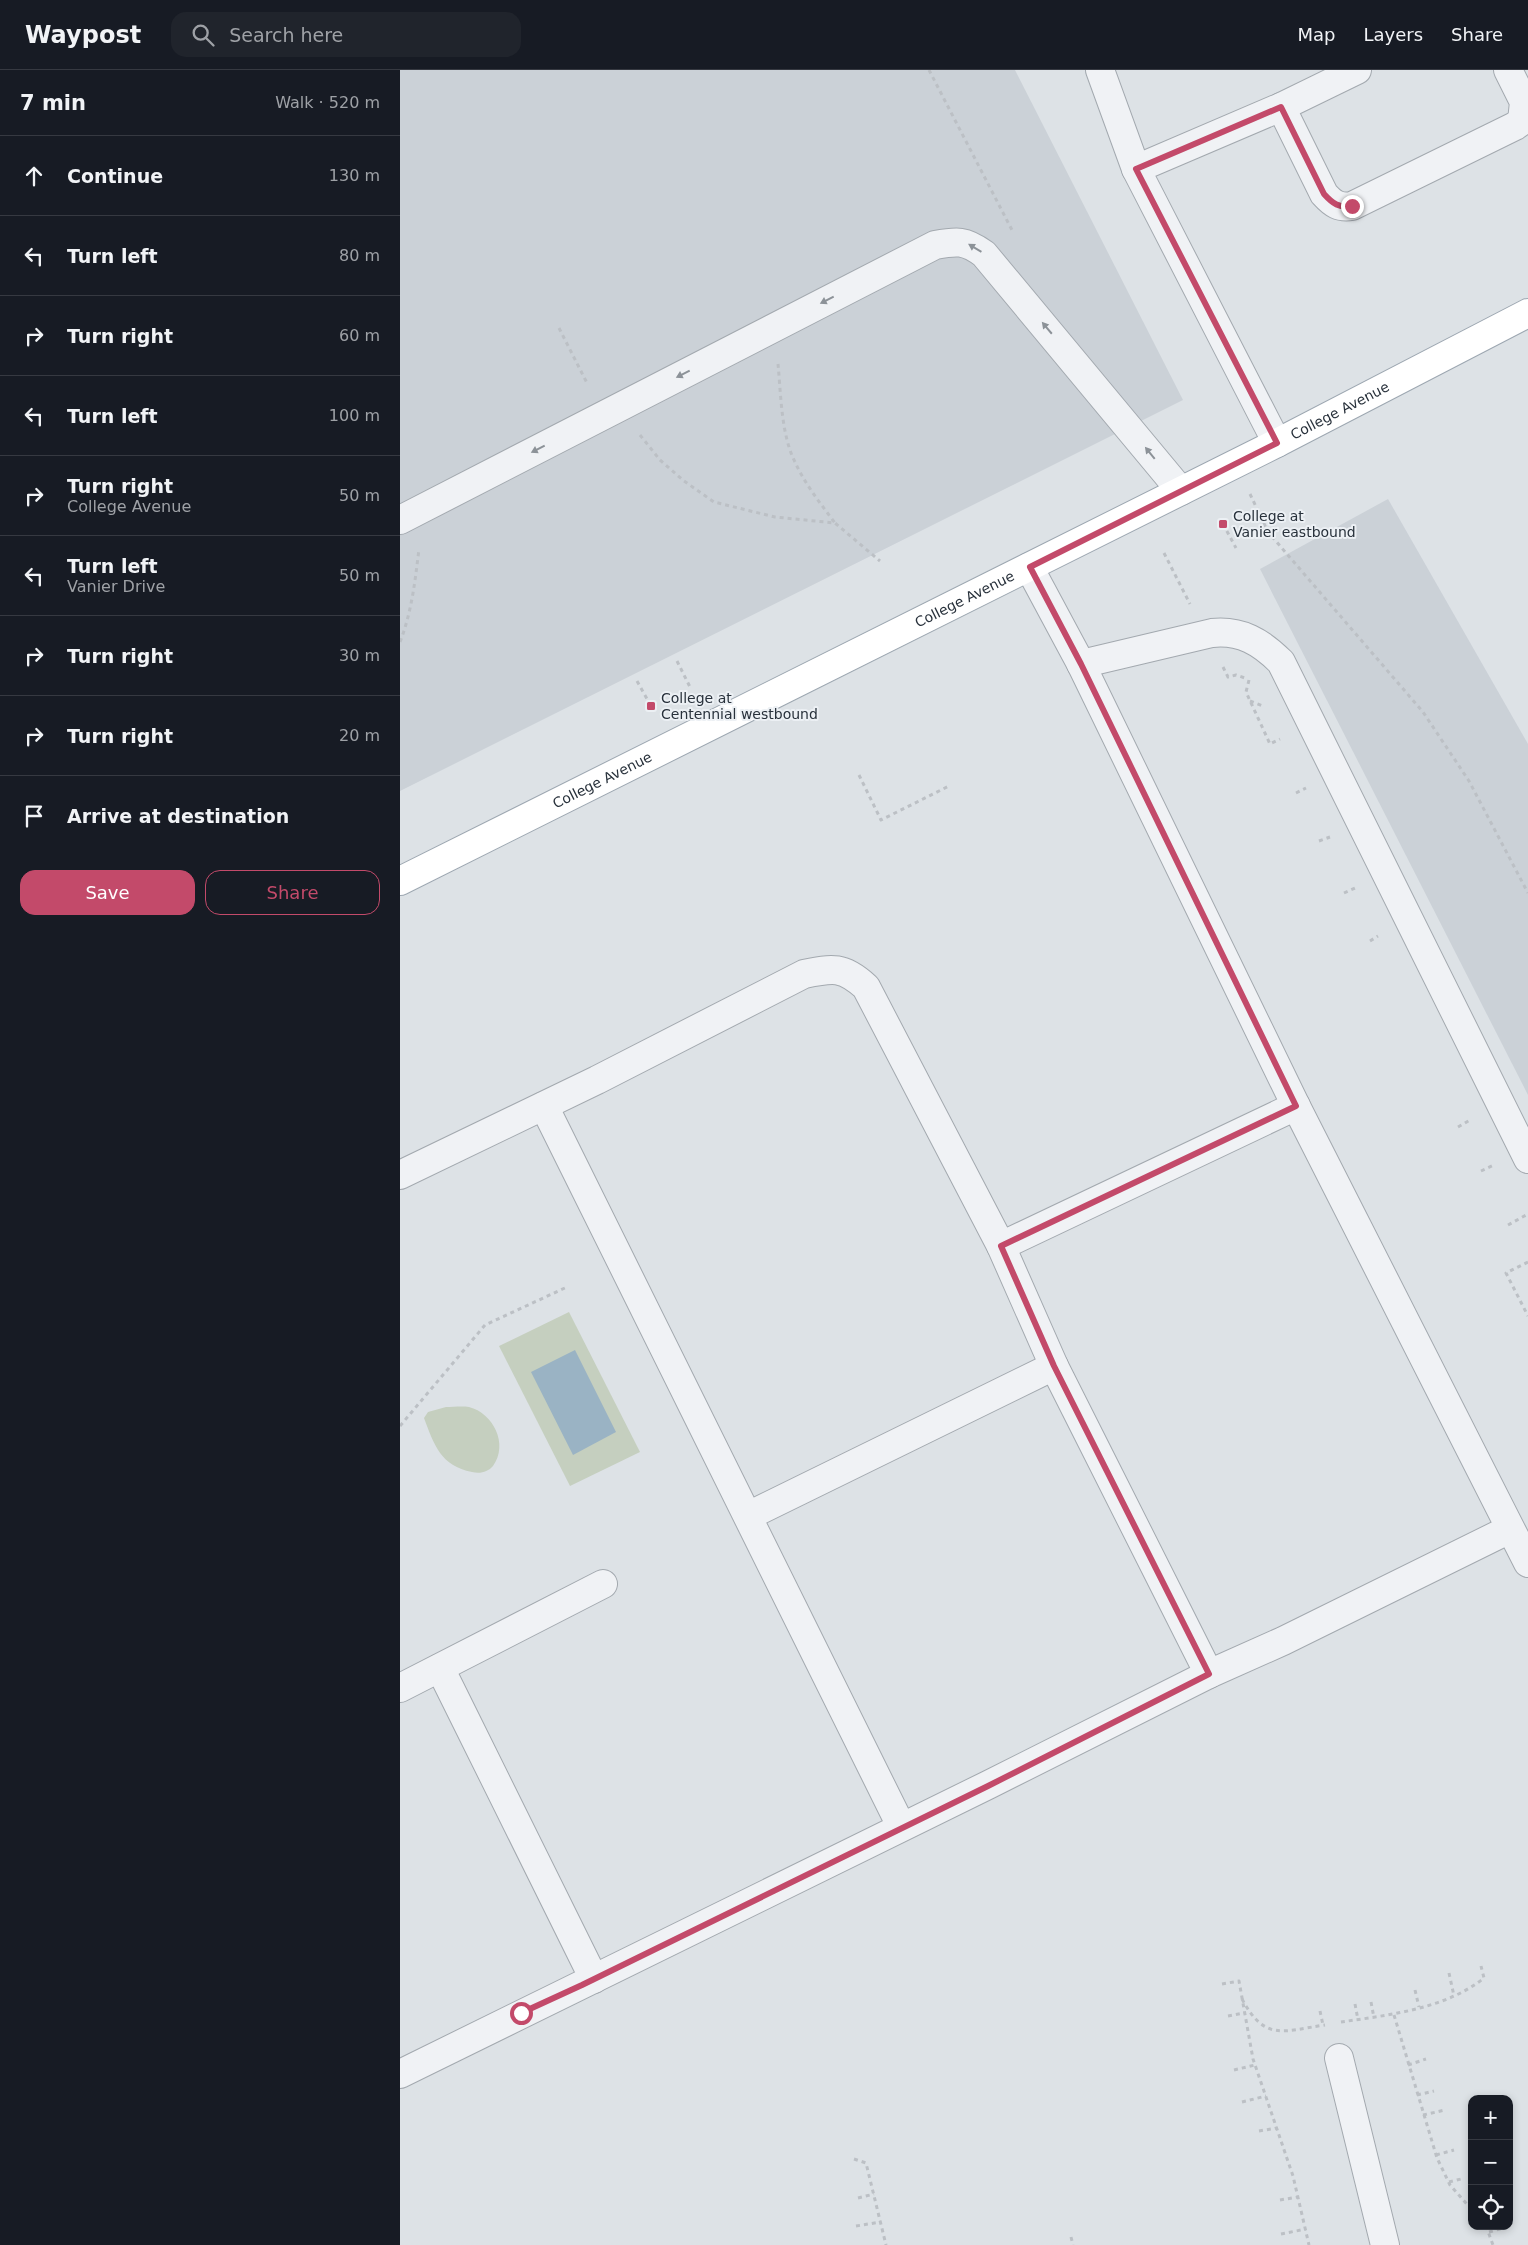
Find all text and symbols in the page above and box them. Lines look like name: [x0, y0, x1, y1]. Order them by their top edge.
search box: [171, 12, 521, 57]
text: Waypost: [25, 21, 141, 49]
icon: search: [189, 21, 217, 49]
text: Search here: [229, 24, 343, 46]
text: Map: [1297, 24, 1335, 45]
text: Layers: [1363, 24, 1423, 45]
text: Share: [1451, 24, 1503, 45]
text: 7 min: [20, 91, 86, 115]
text: Walk · 520 m: [275, 93, 380, 112]
icon: ahead: [20, 162, 48, 190]
text: Continue: [67, 165, 163, 187]
text: 130 m: [329, 166, 380, 185]
route end: [1341, 195, 1364, 218]
icon: left: [20, 242, 48, 270]
one-way arrow: [967, 244, 982, 252]
text: Turn left: [67, 245, 158, 267]
text: 80 m: [339, 246, 380, 265]
one-way arrow: [820, 296, 834, 304]
icon: right: [20, 322, 48, 350]
one-way arrow: [1041, 322, 1052, 335]
text: Turn right: [67, 325, 173, 347]
text: 60 m: [339, 326, 380, 345]
one-way arrow: [676, 370, 690, 378]
street label: College Avenue: [1288, 378, 1392, 443]
icon: left: [20, 402, 48, 430]
text: Turn left: [67, 405, 158, 427]
text: 100 m: [329, 406, 380, 425]
one-way arrow: [531, 445, 546, 453]
one-way arrow: [1145, 447, 1156, 460]
text: Turn right: [67, 475, 173, 497]
icon: right: [20, 482, 48, 510]
text: 50 m: [339, 486, 380, 505]
text: College Avenue: [67, 497, 191, 516]
place label: College at Vanier eastbound: [1233, 508, 1356, 540]
marker: College at Vanier eastbound: [1217, 518, 1229, 530]
text: Turn left: [67, 555, 158, 577]
icon: left: [20, 562, 48, 590]
text: 50 m: [339, 566, 380, 585]
street label: College Avenue: [912, 568, 1017, 631]
text: Vanier Drive: [67, 577, 165, 596]
icon: right: [20, 642, 48, 670]
text: Turn right: [67, 645, 173, 667]
text: 30 m: [339, 646, 380, 665]
place label: College at Centennial westbound: [661, 690, 818, 722]
marker: College at Centennial westbound: [645, 700, 657, 712]
icon: right: [20, 722, 48, 750]
text: Turn right: [67, 725, 173, 747]
text: 20 m: [339, 726, 380, 745]
street label: College Avenue: [550, 749, 654, 811]
icon: arrive: [20, 802, 48, 830]
text: Arrive at destination: [67, 805, 289, 827]
button: Save: [20, 870, 195, 915]
button: Share: [205, 870, 380, 915]
route start: [510, 2002, 533, 2025]
map controls: [1468, 2095, 1513, 2230]
button: +: [1468, 2095, 1513, 2140]
button: −: [1468, 2140, 1513, 2185]
button: locate: [1468, 2185, 1513, 2230]

